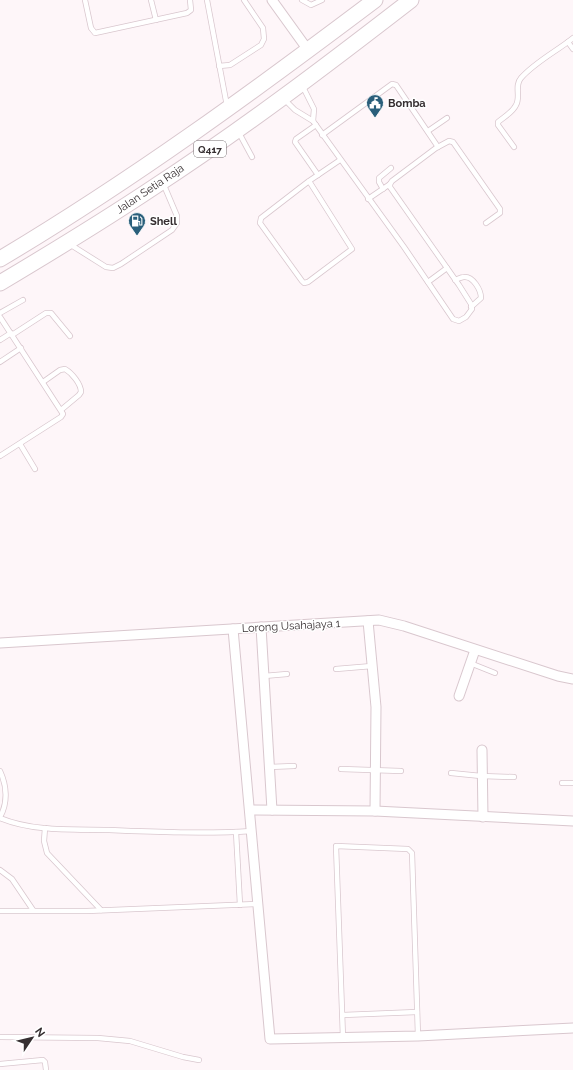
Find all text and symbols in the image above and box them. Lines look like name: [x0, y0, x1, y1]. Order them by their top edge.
public building icon: Bomba: [365, 93, 385, 118]
place label: Bomba: [388, 97, 426, 110]
road number: Q417: [194, 141, 226, 157]
street label: Jalan Setia Raja: [114, 162, 186, 216]
fuel station icon: Shell: [127, 211, 147, 236]
place label: Shell: [150, 215, 177, 228]
street label: Lorong Usahajaya 1: [241, 617, 341, 635]
north arrow: [12, 1018, 52, 1058]
text: N: [32, 1025, 48, 1040]

